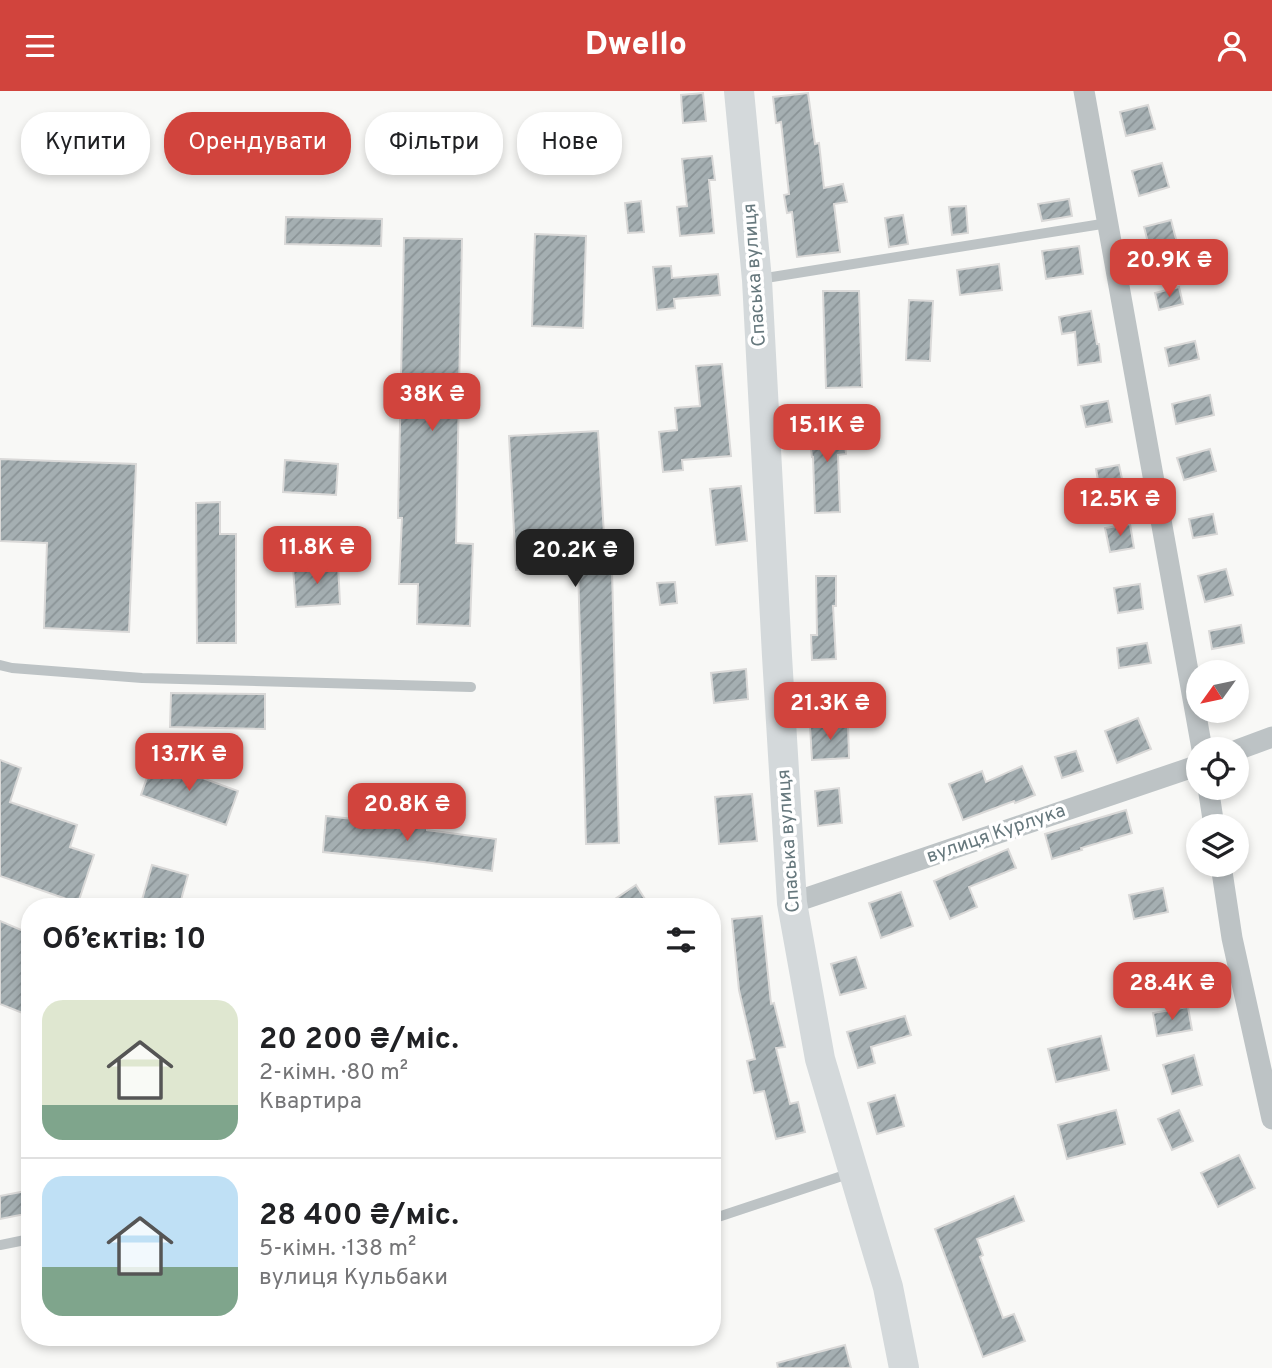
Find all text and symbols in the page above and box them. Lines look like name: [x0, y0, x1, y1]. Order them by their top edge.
text: Dwello: [585, 26, 687, 66]
icon: menu: [21, 27, 59, 65]
icon: person: [1213, 27, 1251, 65]
chip: Купити: [21, 112, 150, 175]
chip: Орендувати: [164, 112, 351, 175]
chip: Фільтри: [365, 112, 503, 175]
chip: Нове: [517, 112, 622, 175]
street label: Спаська вулиця: [738, 202, 772, 348]
pin: 20.9K ₴: [1104, 239, 1234, 299]
text: 20.9K ₴: [1126, 247, 1212, 276]
pin: 38K ₴: [383, 373, 481, 433]
text: 38K ₴: [399, 381, 465, 410]
pin: 15.1K ₴: [762, 405, 892, 464]
text: 15.1K ₴: [789, 412, 865, 441]
pin: 12.5K ₴: [1055, 479, 1185, 538]
text: 12.5K ₴: [1080, 486, 1160, 515]
pin: 11.8K ₴: [252, 526, 382, 586]
pin: 20.2K ₴: [510, 529, 640, 589]
text: 11.8K ₴: [279, 534, 355, 563]
text: 20.2K ₴: [532, 537, 618, 566]
north arrow: [1186, 660, 1250, 723]
map controls: [1186, 660, 1249, 877]
pin: 21.3K ₴: [765, 683, 895, 742]
text: 21.3K ₴: [790, 690, 870, 719]
pin: 13.7K ₴: [124, 733, 254, 793]
button: locate: [1186, 737, 1249, 800]
text: 13.7K ₴: [151, 741, 227, 770]
street label: Спаська вулиця: [772, 768, 806, 914]
pin: 20.8K ₴: [342, 783, 472, 843]
text: 20.8K ₴: [364, 791, 450, 820]
street label: вулиця Курлука: [923, 799, 1069, 869]
button: layers: [1186, 814, 1249, 877]
icon: filters: [662, 921, 700, 959]
text: Об’єктів: 10: [42, 922, 206, 959]
pin: 28.4K ₴: [1107, 963, 1237, 1022]
text: 28.4K ₴: [1129, 970, 1215, 999]
text: 20 200 ₴/міс.: [259, 1022, 459, 1059]
icon: home: [98, 1028, 182, 1112]
text: 2-кімн. · 80 m²: [259, 1059, 408, 1088]
text: Квартира: [259, 1088, 362, 1117]
text: 28 400 ₴/міс.: [259, 1198, 459, 1235]
icon: home: [98, 1204, 182, 1288]
text: 5-кімн. · 138 m²: [259, 1235, 416, 1264]
text: вулиця Кульбаки: [259, 1264, 448, 1293]

